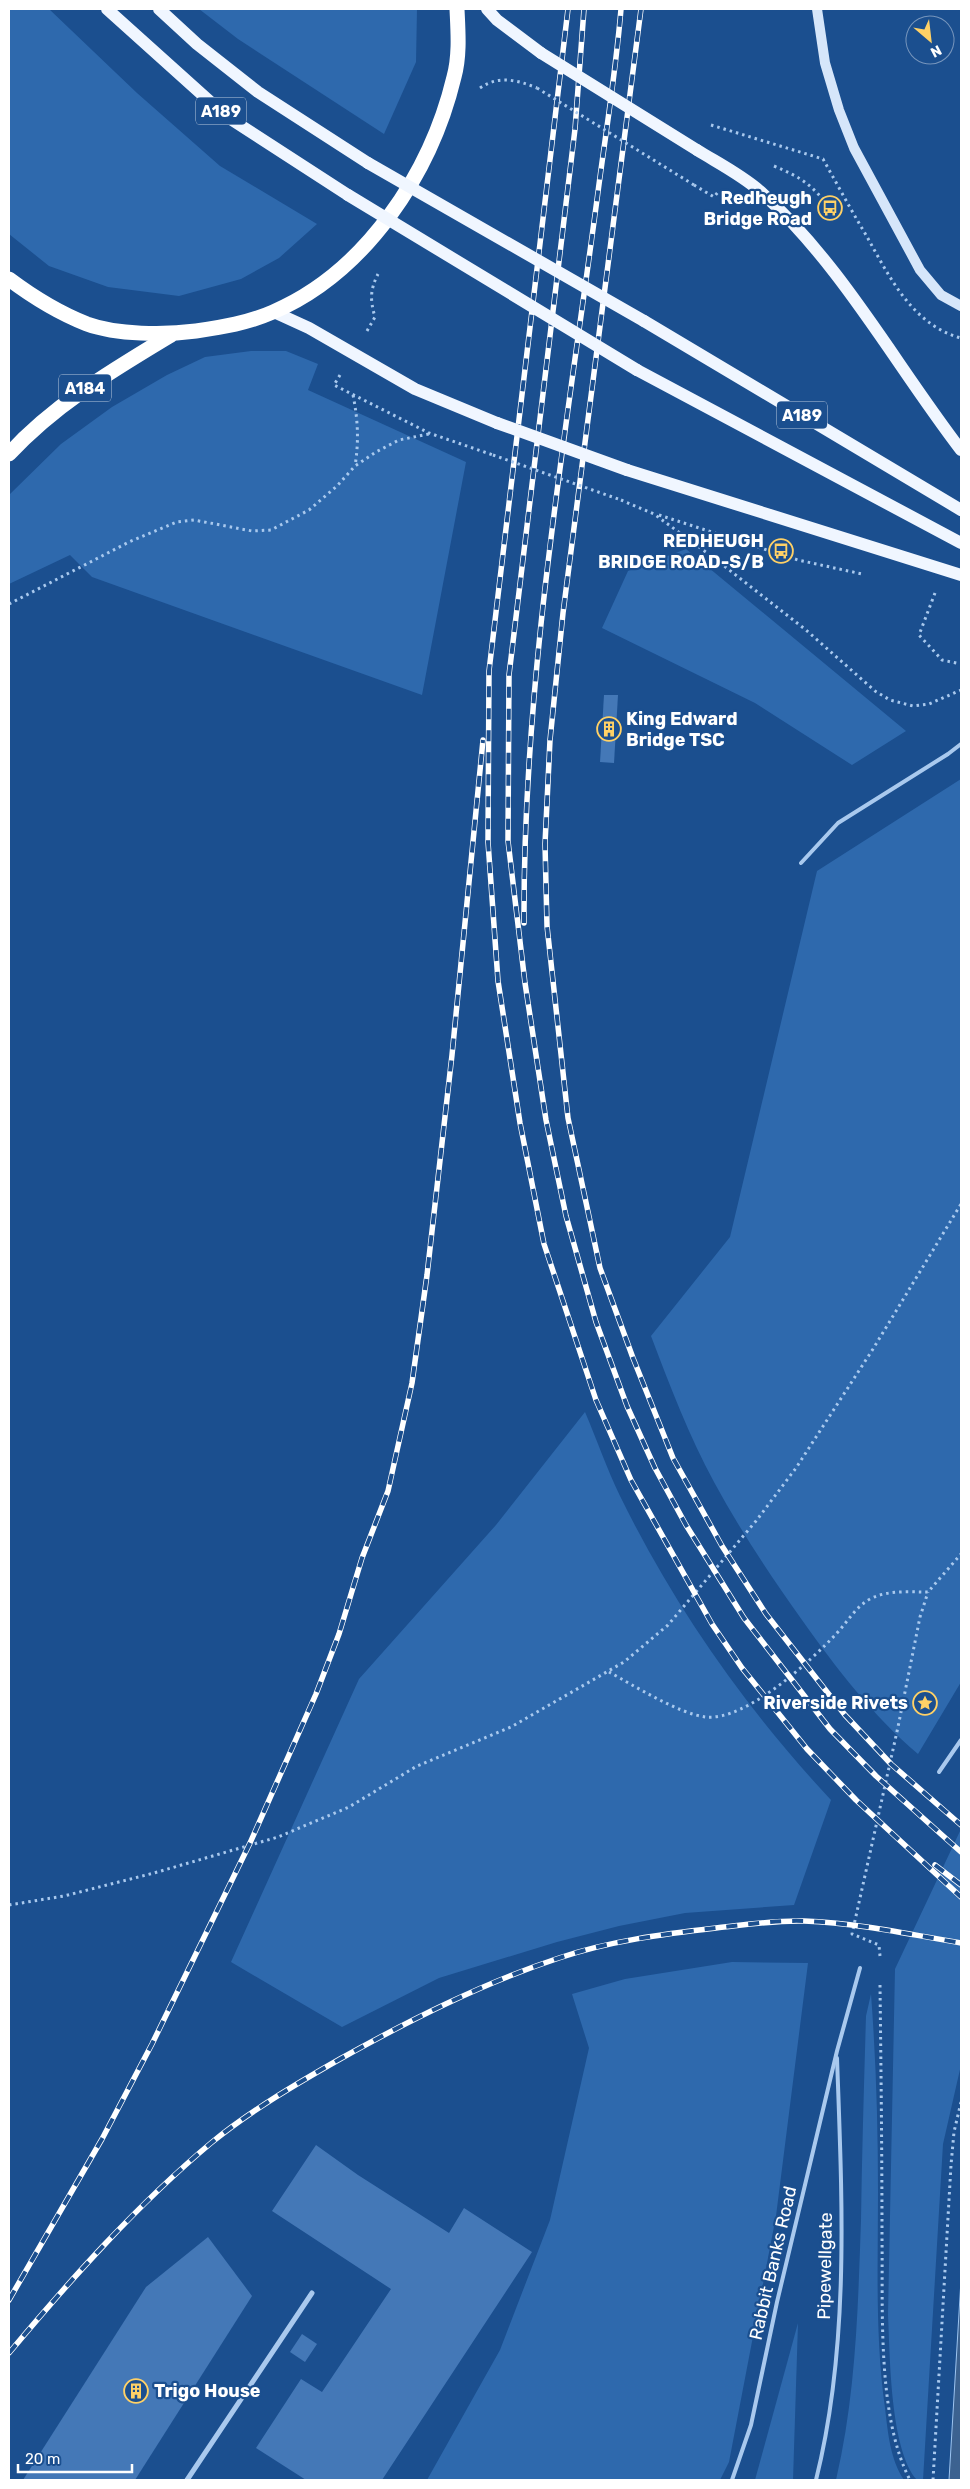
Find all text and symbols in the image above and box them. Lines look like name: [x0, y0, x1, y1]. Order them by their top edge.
north arrow: [905, 15, 955, 65]
text: N: [927, 41, 944, 61]
road number: A189: [196, 98, 246, 124]
place label: Redheugh Bridge Road: [703, 187, 812, 230]
bus stop icon: Redheugh Bridge Road: [817, 195, 843, 221]
road number: A184: [59, 374, 111, 402]
road number: A189: [777, 402, 827, 428]
place label: REDHEUGH BRIDGE ROAD-S/B: [598, 530, 764, 573]
bus stop icon: REDHEUGH BRIDGE ROAD-S/B: [768, 538, 794, 564]
place label: King Edward Bridge TSC: [626, 708, 738, 751]
building icon: King Edward Bridge TSC: [596, 716, 622, 742]
place icon: Riverside Rivets: [912, 1690, 938, 1716]
place label: Riverside Rivets: [763, 1692, 908, 1714]
street label: Rabbit Banks Road: [745, 2184, 801, 2342]
street label: Pipewellgate: [813, 2212, 837, 2320]
building icon: Trigo House: [123, 2378, 149, 2404]
place label: Trigo House: [154, 2380, 261, 2402]
scale bar: [18, 2442, 131, 2474]
text: 20 m: [25, 2450, 60, 2468]

